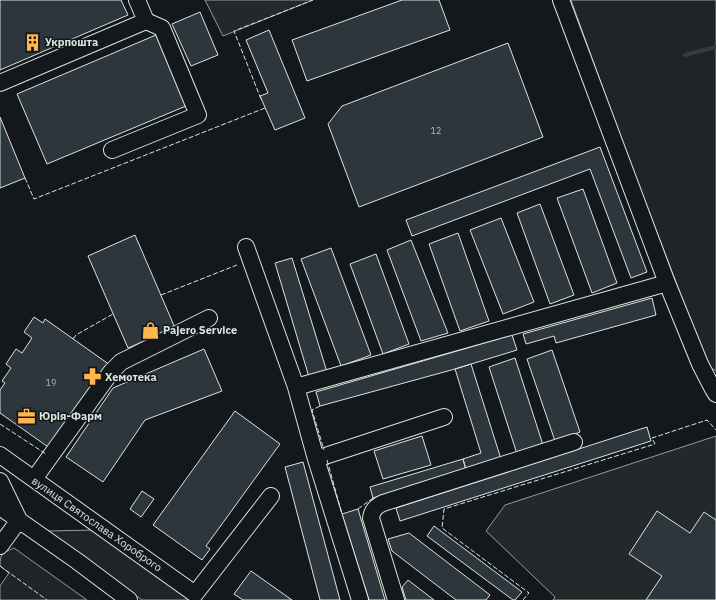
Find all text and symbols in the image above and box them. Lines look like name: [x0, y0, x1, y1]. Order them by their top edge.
building icon: Укрпошта: [22, 32, 42, 52]
place label: Укрпошта: [45, 35, 98, 49]
house number: 12: [431, 125, 441, 136]
shop icon: Pajero Service: [140, 320, 160, 340]
place label: Pajero Service: [163, 323, 237, 337]
pharmacy icon: Хемотека: [82, 367, 102, 387]
place label: Хемотека: [105, 370, 157, 384]
house number: 19: [46, 377, 56, 388]
office icon: Юрія-Фарм: [16, 406, 36, 426]
place label: Юрія-Фарм: [39, 409, 102, 423]
street label: вулиця Святослава Хороброго: [29, 473, 165, 575]

